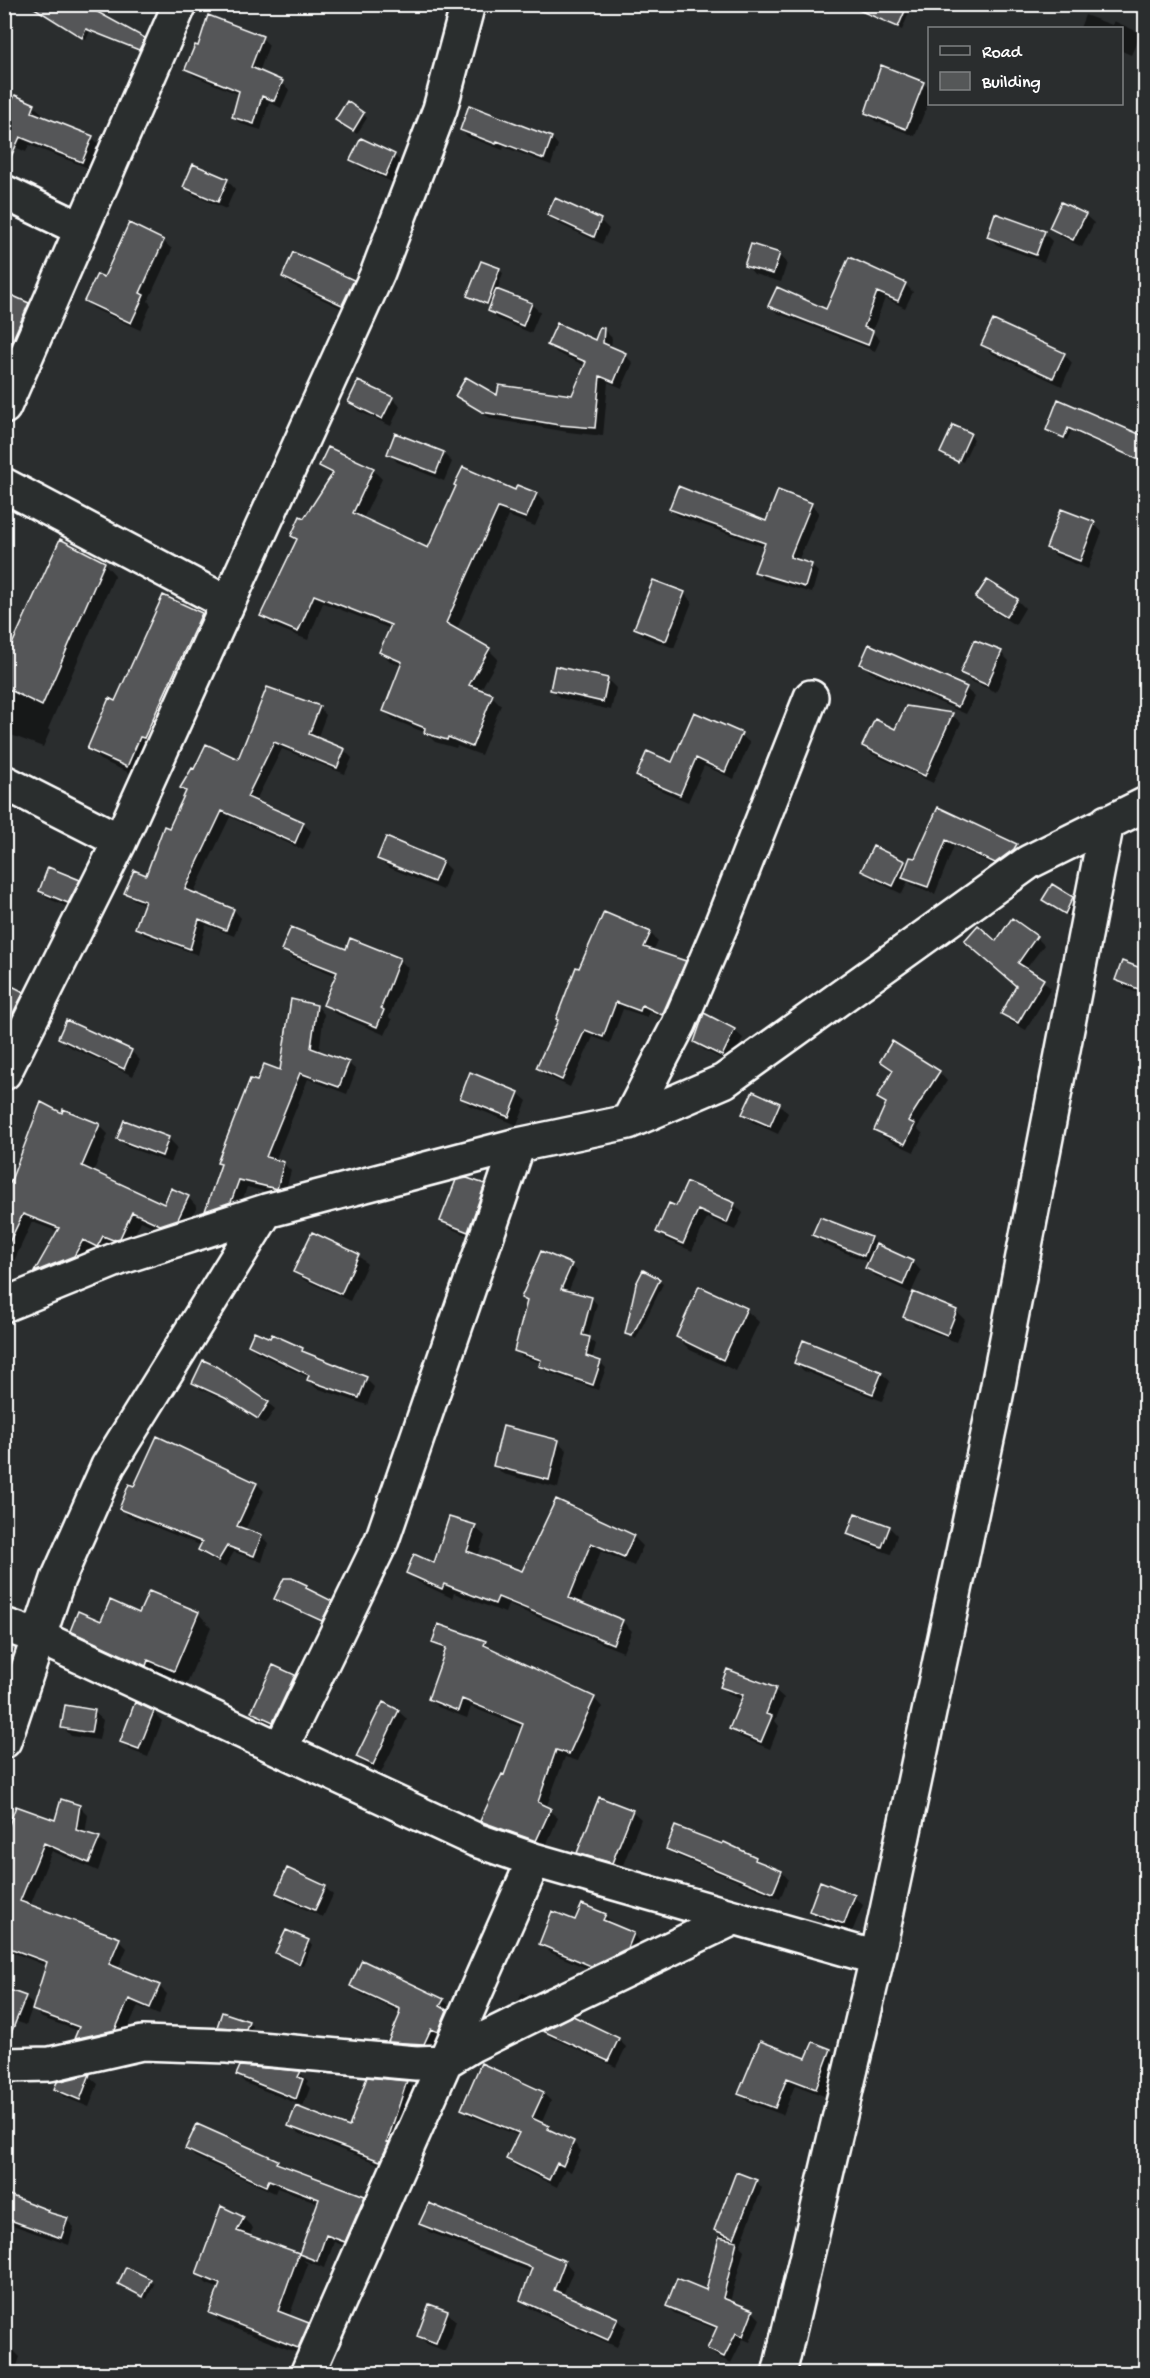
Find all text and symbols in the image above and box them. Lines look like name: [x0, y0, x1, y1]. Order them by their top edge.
legend: [928, 27, 1123, 105]
text: Road: [982, 43, 1023, 64]
text: Building: [981, 73, 1041, 94]

